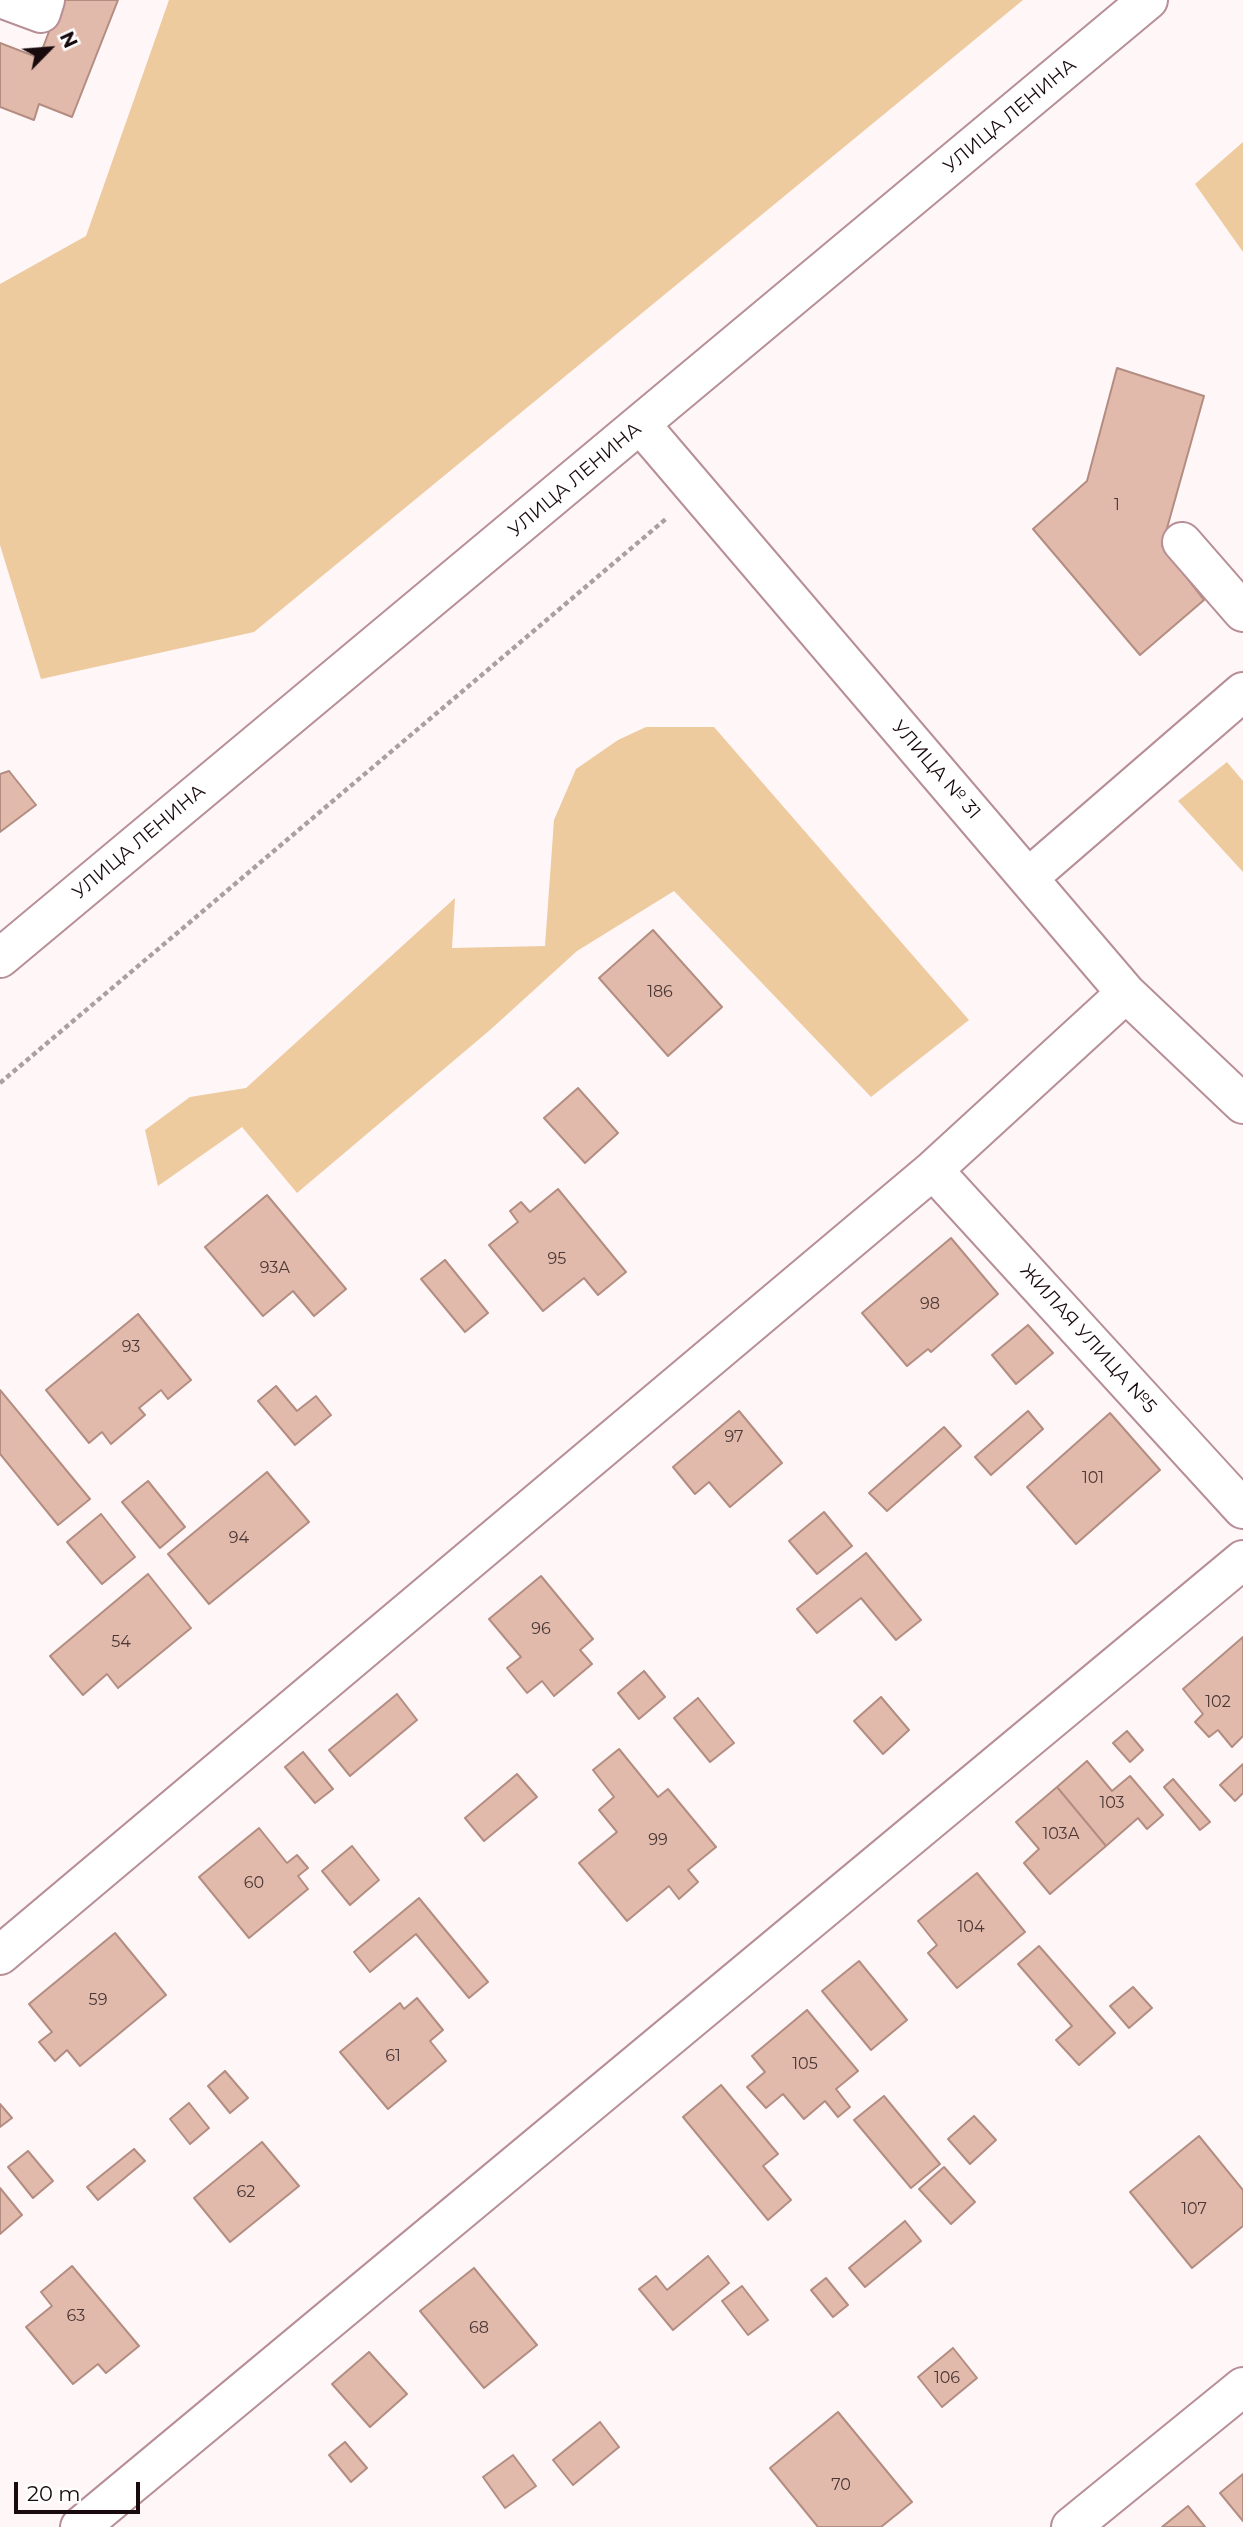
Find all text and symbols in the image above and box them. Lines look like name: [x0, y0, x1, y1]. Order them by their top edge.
north arrow: [14, 14, 84, 84]
text: N: [55, 28, 82, 52]
street label: УЛИЦА ЛЕНИНА: [939, 54, 1081, 178]
street label: УЛИЦА ЛЕНИНА: [504, 418, 646, 542]
house number: 1: [1114, 495, 1120, 515]
street label: УЛИЦА № 31: [887, 716, 985, 824]
street label: УЛИЦА ЛЕНИНА: [68, 780, 210, 904]
house number: 186: [647, 982, 673, 1002]
house number: 95: [548, 1249, 566, 1269]
house number: 93А: [260, 1258, 290, 1278]
street label: ЖИЛАЯ УЛИЦА №5: [1015, 1260, 1161, 1418]
house number: 98: [920, 1294, 940, 1314]
house number: 93: [122, 1337, 140, 1357]
house number: 97: [724, 1427, 744, 1447]
house number: 101: [1082, 1468, 1104, 1488]
house number: 94: [229, 1528, 249, 1548]
house number: 96: [531, 1619, 551, 1639]
house number: 54: [111, 1632, 131, 1652]
house number: 102: [1205, 1692, 1231, 1712]
house number: 103: [1099, 1793, 1125, 1813]
house number: 103А: [1042, 1824, 1080, 1844]
house number: 99: [648, 1830, 668, 1850]
house number: 60: [244, 1873, 264, 1893]
house number: 104: [958, 1917, 984, 1937]
house number: 59: [89, 1990, 107, 2010]
house number: 61: [385, 2046, 401, 2066]
house number: 105: [792, 2054, 818, 2074]
house number: 62: [237, 2182, 255, 2202]
house number: 107: [1181, 2199, 1207, 2219]
house number: 63: [67, 2306, 85, 2326]
house number: 68: [469, 2318, 489, 2338]
house number: 106: [934, 2368, 960, 2388]
scale bar: [18, 2468, 144, 2512]
house number: 70: [831, 2475, 851, 2495]
text: 20 m: [27, 2481, 81, 2506]

